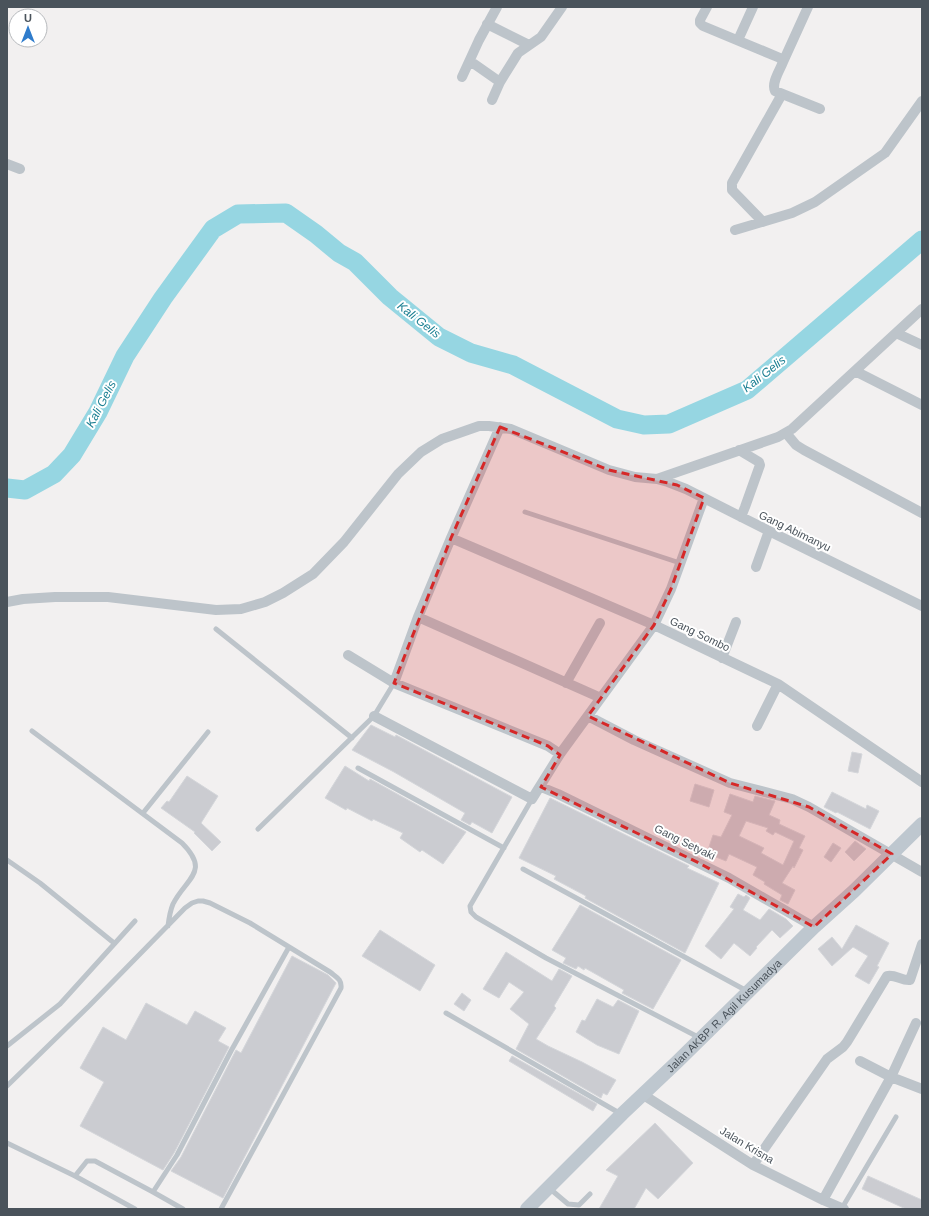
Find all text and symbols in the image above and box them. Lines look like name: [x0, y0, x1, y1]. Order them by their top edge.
north arrow: [8, 8, 48, 48]
text: U: [24, 12, 32, 24]
water label: Kali Gelis: [395, 299, 443, 341]
water label: Kali Gelis: [740, 353, 788, 395]
water label: Kali Gelis: [83, 378, 119, 430]
street label: Gang Abimanyu: [757, 508, 833, 554]
street label: Gang Sombo: [668, 614, 732, 654]
street label: Gang Setyaki: [653, 822, 717, 862]
street label: Jalan AKBP. R. Agil Kusumadya: [664, 956, 784, 1075]
street label: Jalan Krisna: [718, 1124, 777, 1166]

